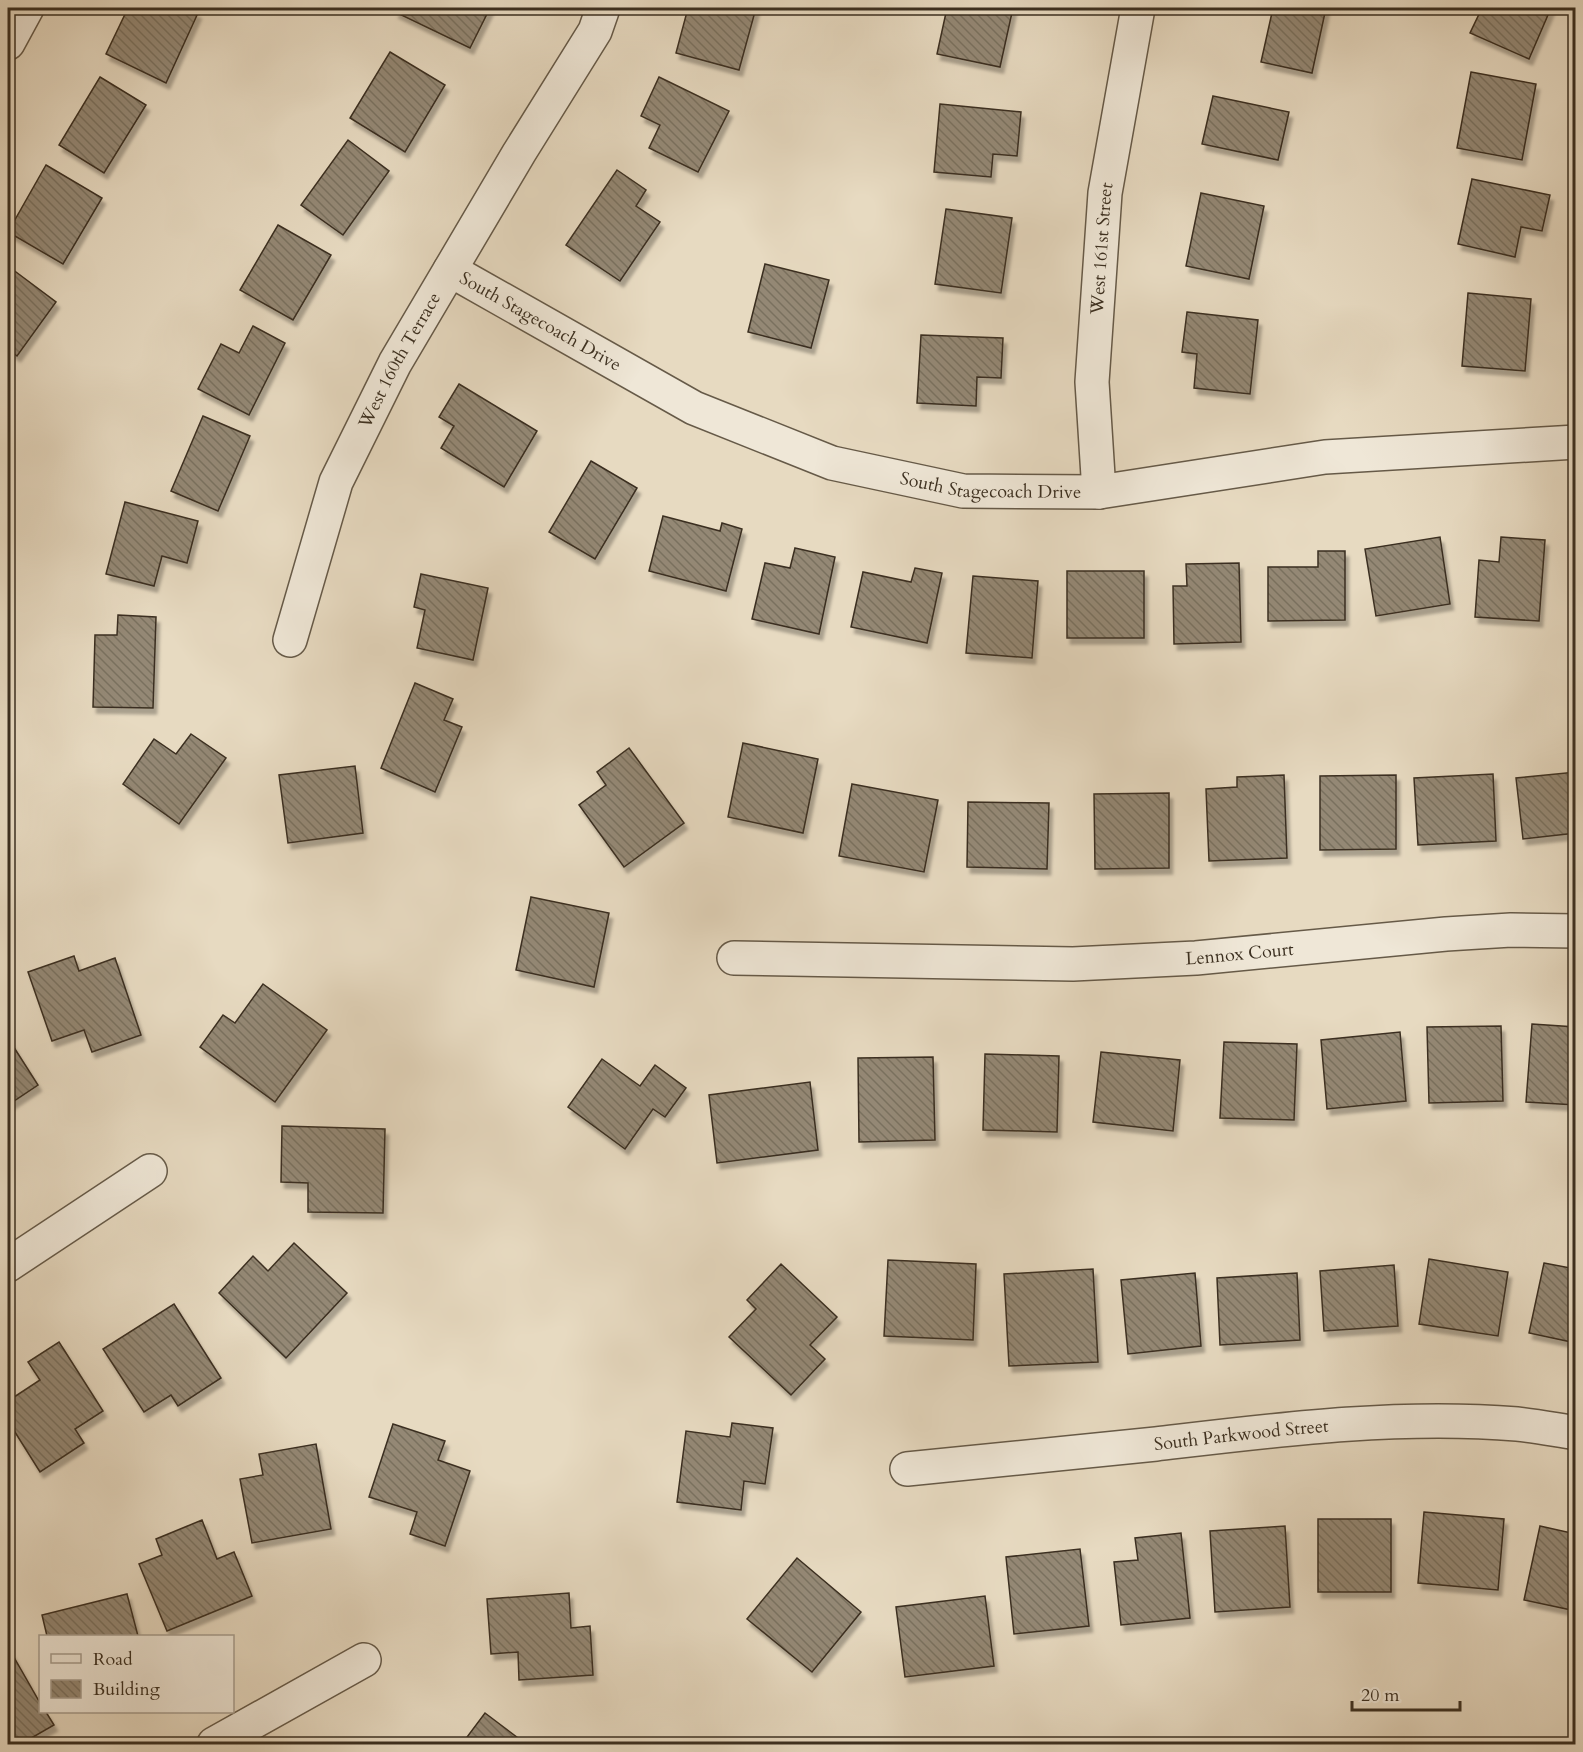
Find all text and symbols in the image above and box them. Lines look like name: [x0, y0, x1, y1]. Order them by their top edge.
street label: West 161st Street: [1085, 180, 1120, 316]
street label: South Stagecoach Drive: [455, 266, 626, 377]
street label: West 160th Terrace: [352, 288, 447, 433]
street label: South Stagecoach Drive: [898, 466, 1081, 505]
street label: Lennox Court: [1185, 937, 1295, 971]
street label: South Parkwood Street: [1153, 1414, 1330, 1457]
legend: [39, 1635, 234, 1713]
text: Road: [93, 1647, 133, 1672]
scale bar: [1352, 1674, 1460, 1712]
text: Building: [93, 1677, 161, 1702]
text: 20 m: [1361, 1683, 1400, 1708]

